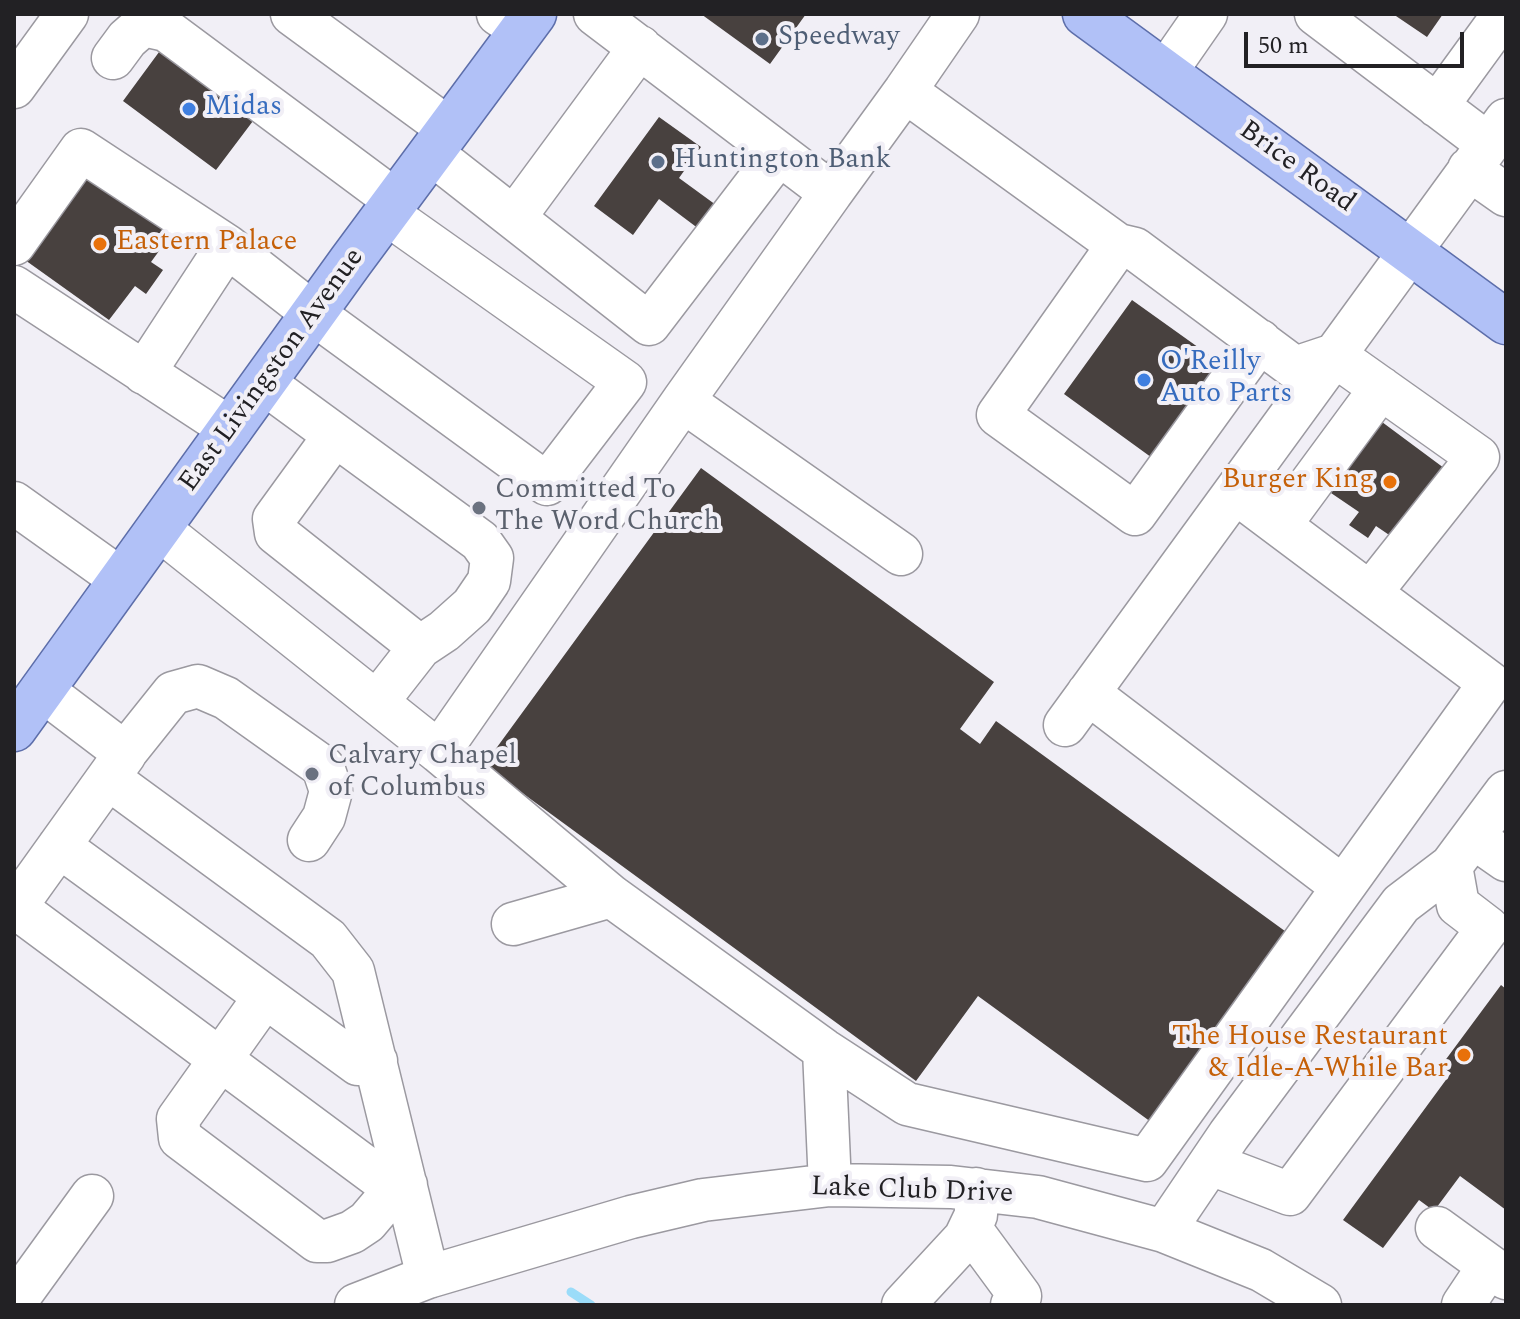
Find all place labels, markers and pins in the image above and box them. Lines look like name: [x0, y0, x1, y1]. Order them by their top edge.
place label: Speedway: [778, 22, 900, 56]
marker: Speedway: [753, 30, 771, 48]
place label: Midas: [205, 92, 282, 126]
marker: Midas: [180, 100, 198, 118]
place label: Huntington Bank: [674, 145, 891, 179]
marker: Huntington Bank: [649, 153, 667, 171]
place label: Eastern Palace: [116, 227, 297, 261]
marker: Eastern Palace: [91, 235, 109, 253]
place label: O'Reilly Auto Parts: [1160, 347, 1292, 413]
marker: O'Reilly Auto Parts: [1135, 371, 1153, 389]
place label: Burger King: [1222, 465, 1374, 499]
marker: Burger King: [1381, 473, 1399, 491]
place label: Committed To The Word Church: [495, 475, 720, 541]
marker: Committed To The Word Church: [470, 499, 488, 517]
place label: Calvary Chapel of Columbus: [328, 741, 517, 807]
marker: Calvary Chapel of Columbus: [303, 765, 321, 783]
place label: The House Restaurant & Idle-A-While Bar: [1172, 1022, 1448, 1088]
marker: The House Restaurant & Idle-A-While Bar: [1455, 1046, 1473, 1064]

